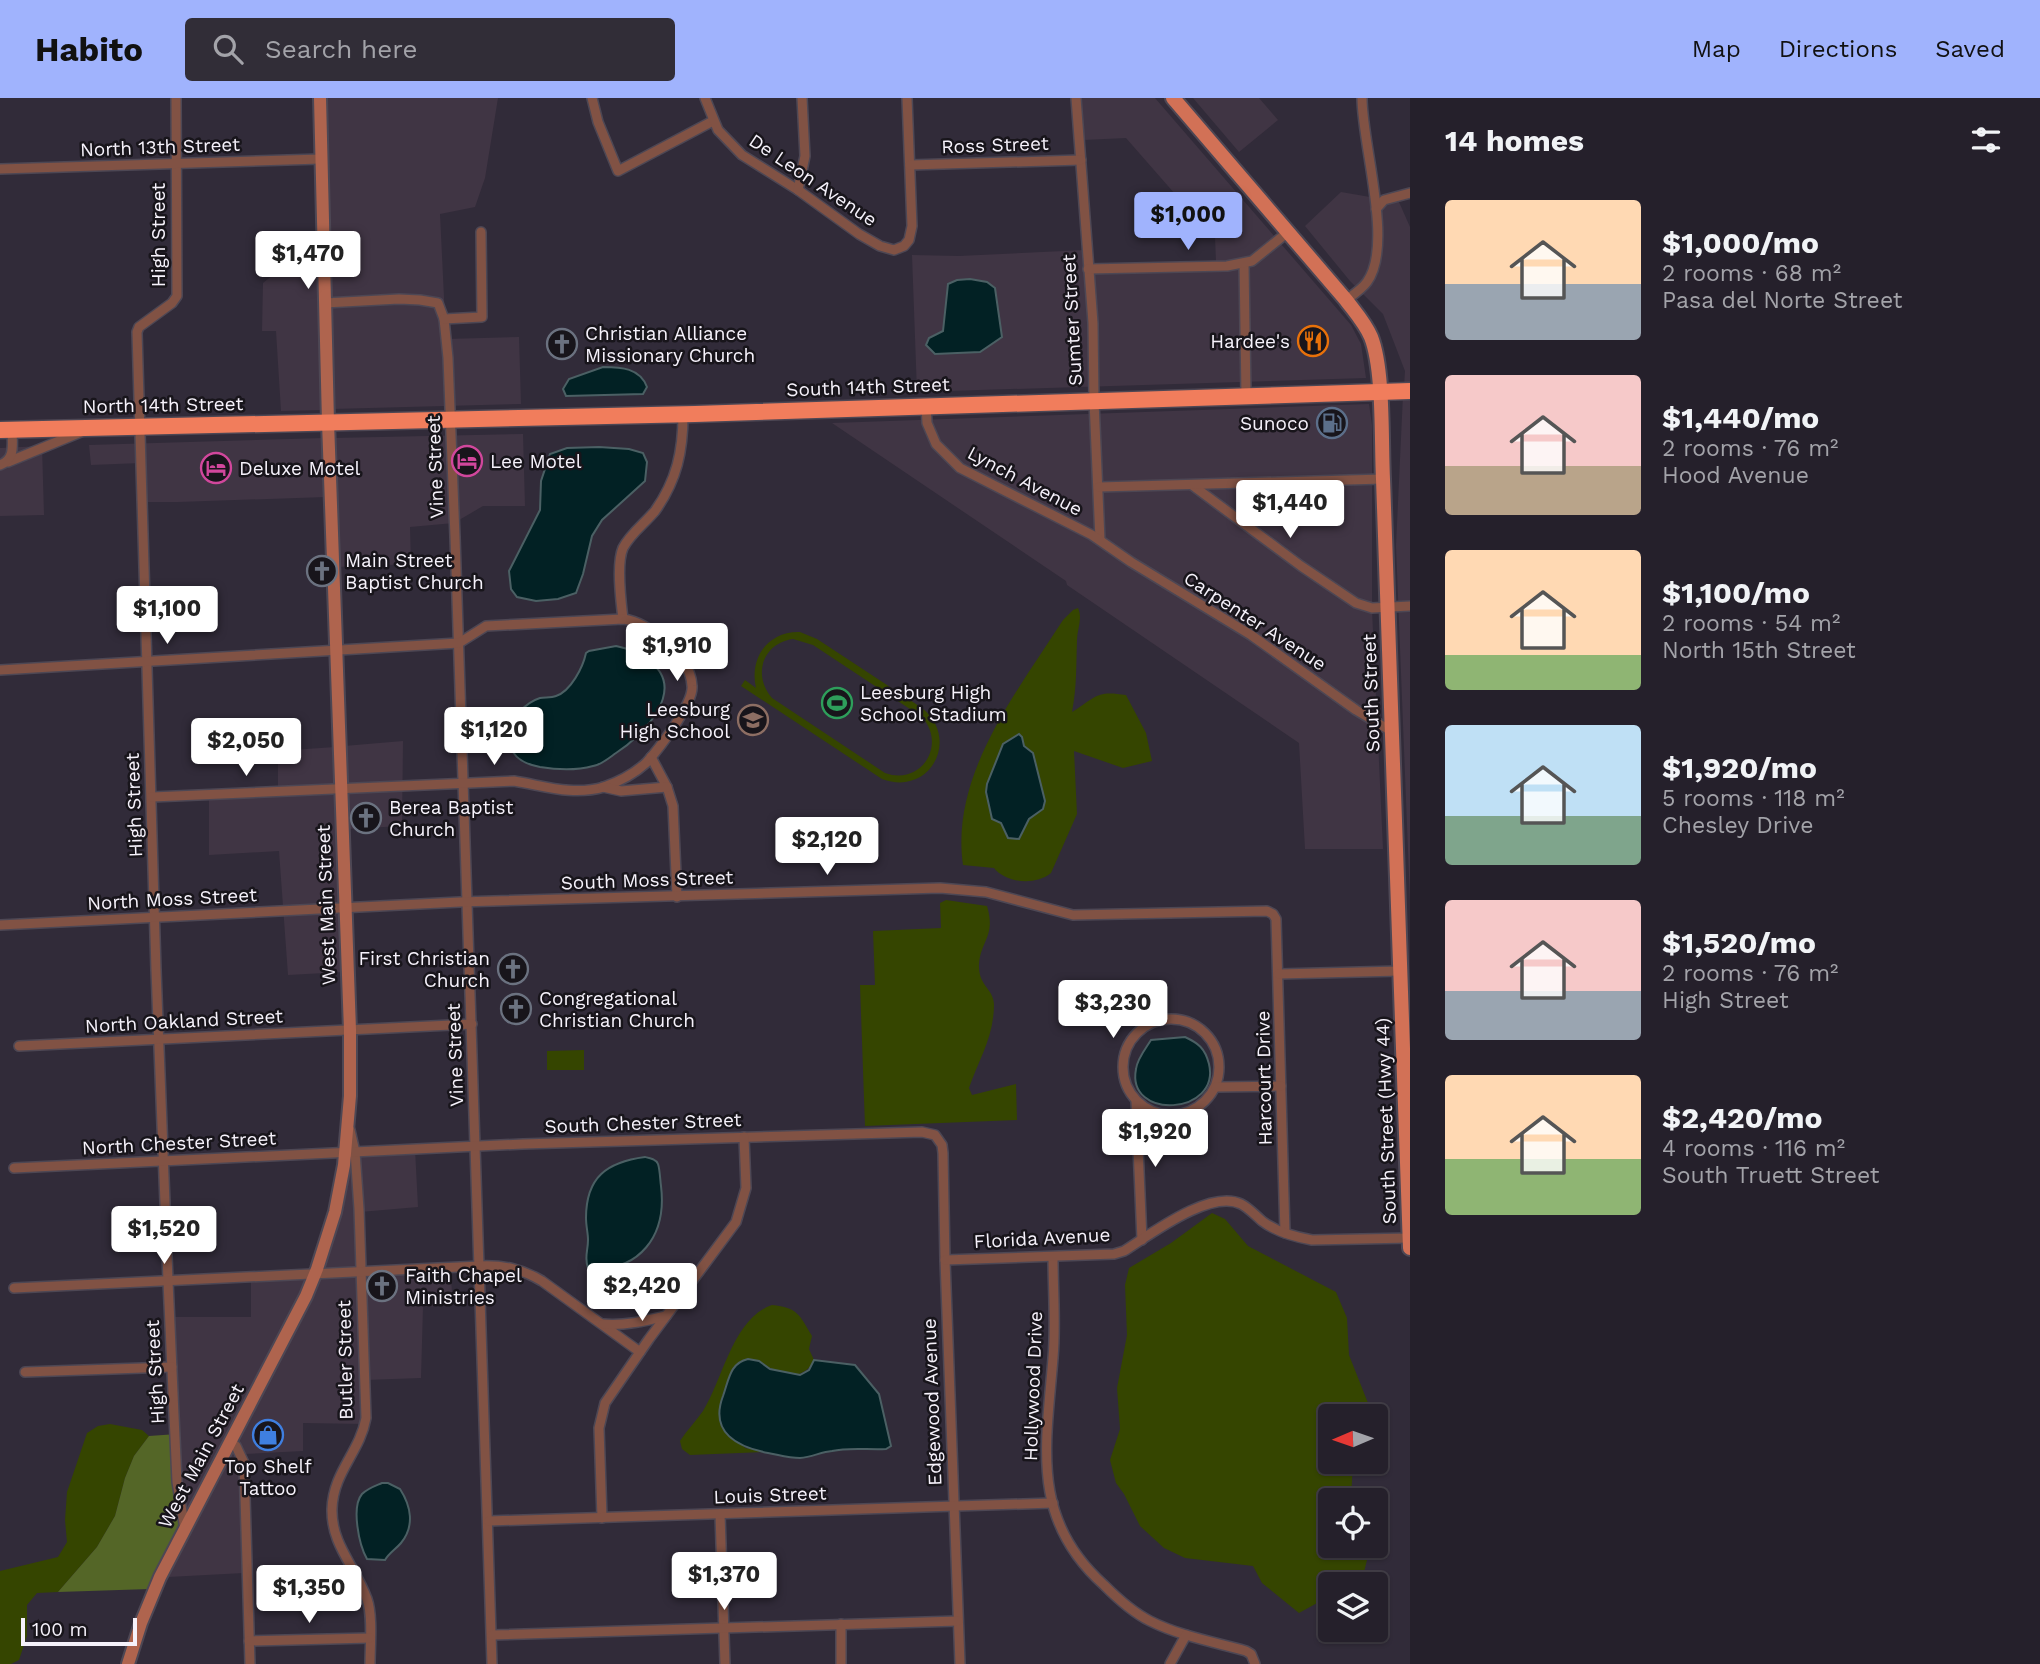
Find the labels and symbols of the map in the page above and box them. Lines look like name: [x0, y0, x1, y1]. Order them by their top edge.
street label: De Leon Avenue: [745, 129, 881, 231]
street label: Ross Street: [941, 132, 1049, 158]
street label: North 13th Street: [80, 133, 240, 161]
street label: High Street: [147, 183, 170, 287]
pin: $1,000: [1131, 192, 1245, 252]
pin: $1,470: [251, 232, 365, 291]
street label: Sumter Street: [1057, 254, 1087, 386]
place label: Christian Alliance Missionary Church: [585, 322, 755, 367]
restaurant icon: Hardee's: [1296, 324, 1330, 358]
church icon: Christian Alliance Missionary Church: [545, 327, 579, 361]
place label: Hardee's: [1210, 330, 1290, 353]
street label: South 14th Street: [786, 373, 950, 401]
street label: North 14th Street: [83, 392, 244, 418]
fuel station icon: Sunoco: [1315, 406, 1349, 440]
place label: Sunoco: [1240, 412, 1309, 435]
street label: Vine Street: [422, 415, 448, 519]
street label: Lynch Avenue: [964, 441, 1086, 521]
hotel icon: Lee Motel: [450, 444, 484, 478]
place label: Lee Motel: [490, 450, 582, 473]
hotel icon: Deluxe Motel: [199, 451, 233, 485]
place label: Deluxe Motel: [239, 457, 361, 480]
pin: $1,440: [1233, 480, 1347, 540]
place label: Main Street Baptist Church: [345, 549, 484, 594]
church icon: Main Street Baptist Church: [305, 554, 339, 588]
street label: Carpenter Avenue: [1179, 566, 1331, 676]
pin: $1,100: [110, 587, 224, 646]
pin: $1,910: [620, 624, 734, 683]
street label: South Street: [1357, 633, 1385, 753]
place label: Leesburg High School Stadium: [860, 681, 1007, 726]
sports icon: Leesburg High School Stadium: [820, 686, 854, 720]
place label: Leesburg High School: [619, 698, 731, 743]
school or university icon: Leesburg High School: [736, 703, 770, 737]
pin: $1,120: [437, 708, 551, 767]
pin: $2,050: [189, 718, 303, 778]
street label: High Street: [121, 752, 147, 858]
place label: Berea Baptist Church: [389, 796, 514, 841]
church icon: Berea Baptist Church: [349, 801, 383, 835]
pin: $2,120: [770, 818, 884, 877]
street label: West Main Street: [312, 824, 340, 986]
street label: South Moss Street: [560, 865, 734, 895]
street label: North Moss Street: [87, 883, 257, 915]
place label: First Christian Church: [358, 947, 490, 992]
church icon: First Christian Church: [496, 952, 530, 986]
pin: $3,230: [1056, 981, 1170, 1040]
place label: Congregational Christian Church: [539, 987, 695, 1032]
church icon: Congregational Christian Church: [499, 992, 533, 1026]
street label: Vine Street: [442, 1003, 468, 1107]
street label: North Oakland Street: [84, 1004, 284, 1038]
street label: Harcourt Drive: [1251, 1010, 1277, 1146]
street label: South Street (Hwy 44): [1371, 1017, 1401, 1225]
street label: South Chester Street: [544, 1108, 742, 1138]
pin: $1,920: [1098, 1110, 1212, 1169]
street label: North Chester Street: [81, 1126, 277, 1160]
pin: $1,520: [107, 1206, 221, 1266]
street label: Florida Avenue: [973, 1223, 1111, 1253]
place label: Faith Chapel Ministries: [405, 1264, 522, 1309]
pin: $2,420: [585, 1264, 699, 1323]
church icon: Faith Chapel Ministries: [365, 1269, 399, 1303]
street label: Butler Street: [332, 1300, 358, 1420]
street label: Hollywood Drive: [1019, 1311, 1047, 1461]
street label: Edgewood Avenue: [918, 1318, 946, 1486]
street label: High Street: [141, 1319, 169, 1425]
street label: West Main Street: [153, 1380, 249, 1532]
north arrow: [1318, 1404, 1388, 1474]
shop icon: Top Shelf Tattoo: [251, 1418, 285, 1452]
place label: Top Shelf Tattoo: [224, 1455, 312, 1500]
street label: Louis Street: [713, 1482, 827, 1508]
pin: $1,370: [667, 1552, 781, 1612]
pin: $1,350: [252, 1566, 366, 1625]
scale bar: [21, 1615, 136, 1647]

